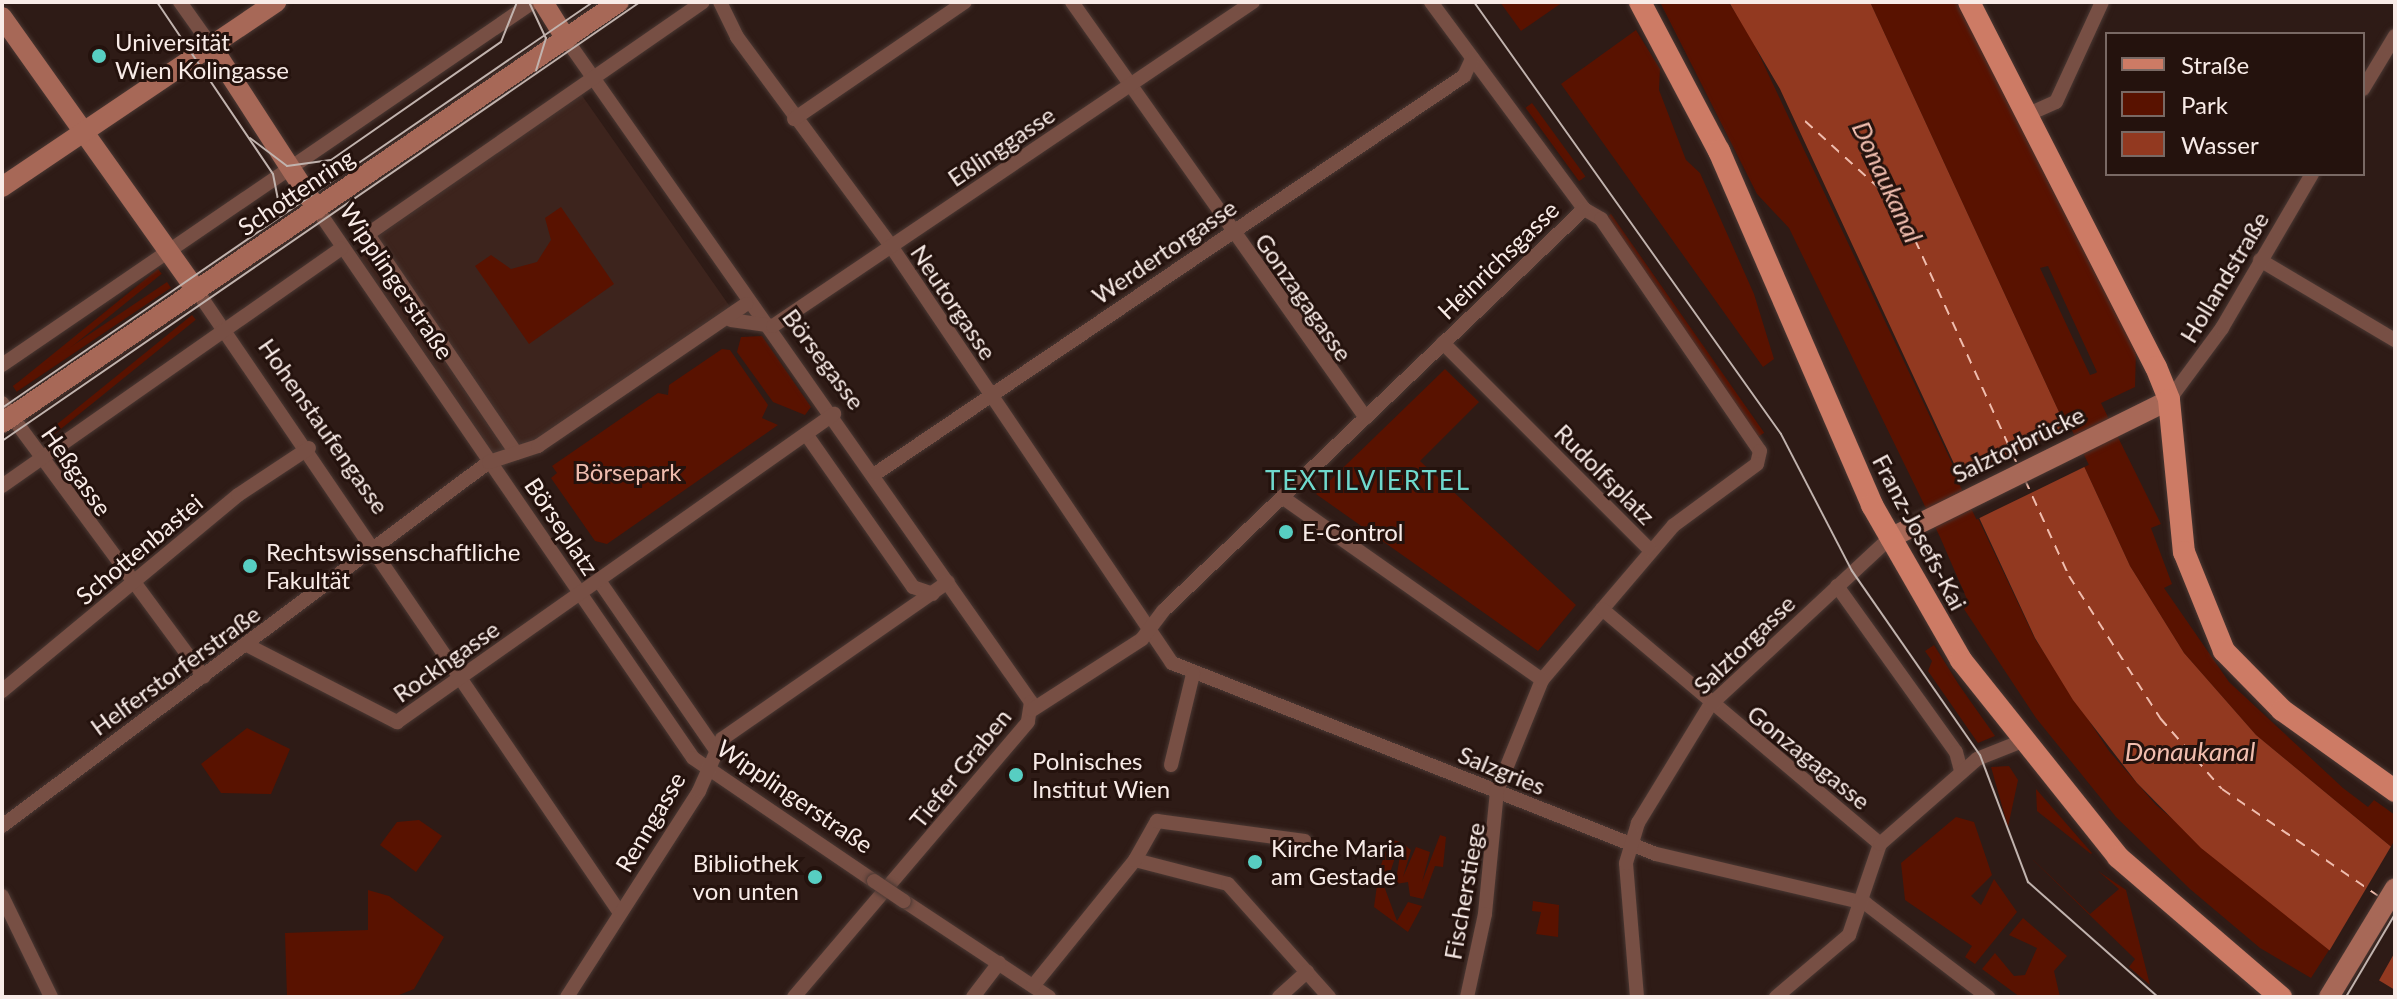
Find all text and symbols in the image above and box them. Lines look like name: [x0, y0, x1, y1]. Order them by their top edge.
place label: Universität Wien Kolingasse: [115, 28, 289, 84]
legend: [2105, 32, 2365, 176]
marker: Universität Wien Kolingasse: [90, 47, 108, 65]
text: Straße: [2181, 50, 2249, 79]
text: Park: [2181, 90, 2228, 119]
street label: Eßlinggasse: [942, 100, 1060, 192]
water label: Donaukanal: [1845, 116, 1929, 248]
text: Wasser: [2181, 130, 2259, 159]
street label: Schottenring: [232, 143, 360, 241]
street label: Werdertorgasse: [1086, 192, 1242, 310]
street label: Heinrichsgasse: [1431, 195, 1565, 325]
street label: Wipplingerstraße: [334, 198, 460, 364]
street label: Hollandstraße: [2174, 206, 2274, 348]
street label: Gonzagagasse: [1249, 228, 1359, 366]
street label: Neutorgasse: [905, 239, 1003, 365]
street label: Börsegasse: [777, 303, 871, 415]
street label: Hohenstaufengasse: [253, 333, 395, 519]
street label: Salztorbrücke: [1947, 400, 2089, 488]
street label: Rudolfsplatz: [1549, 418, 1661, 530]
street label: Heßgasse: [36, 421, 118, 521]
street label: Franz-Josefs-Kai: [1867, 449, 1973, 615]
park label: Börsepark: [575, 458, 681, 486]
district label: TEXTILVIERTEL: [1265, 465, 1471, 497]
street label: Börseplatz: [519, 472, 605, 580]
street label: Schottenbastei: [70, 488, 208, 610]
place label: E-Control: [1302, 518, 1404, 546]
marker: E-Control: [1277, 523, 1295, 541]
place label: Rechtswissenschaftliche Fakultät: [266, 538, 520, 594]
marker: Rechtswissenschaftliche Fakultät: [241, 557, 259, 575]
street label: Salztorgasse: [1687, 589, 1801, 699]
street label: Helferstorferstraße: [85, 599, 265, 741]
street label: Rockhgasse: [387, 614, 505, 708]
street label: Gonzagagasse: [1742, 699, 1876, 815]
street label: Tiefer Graben: [903, 702, 1017, 834]
street label: Wipplingerstraße: [712, 733, 878, 859]
water label: Donaukanal: [2125, 736, 2255, 768]
street label: Salzgries: [1454, 740, 1550, 800]
place label: Polnisches Institut Wien: [1032, 747, 1170, 803]
marker: Polnisches Institut Wien: [1007, 766, 1025, 784]
street label: Renngasse: [609, 767, 691, 877]
street label: Fischerstiege: [1438, 820, 1490, 962]
place label: Kirche Maria am Gestade: [1271, 834, 1405, 890]
place label: Bibliothek von unten: [693, 849, 799, 905]
marker: Kirche Maria am Gestade: [1246, 853, 1264, 871]
marker: Bibliothek von unten: [806, 868, 824, 886]

